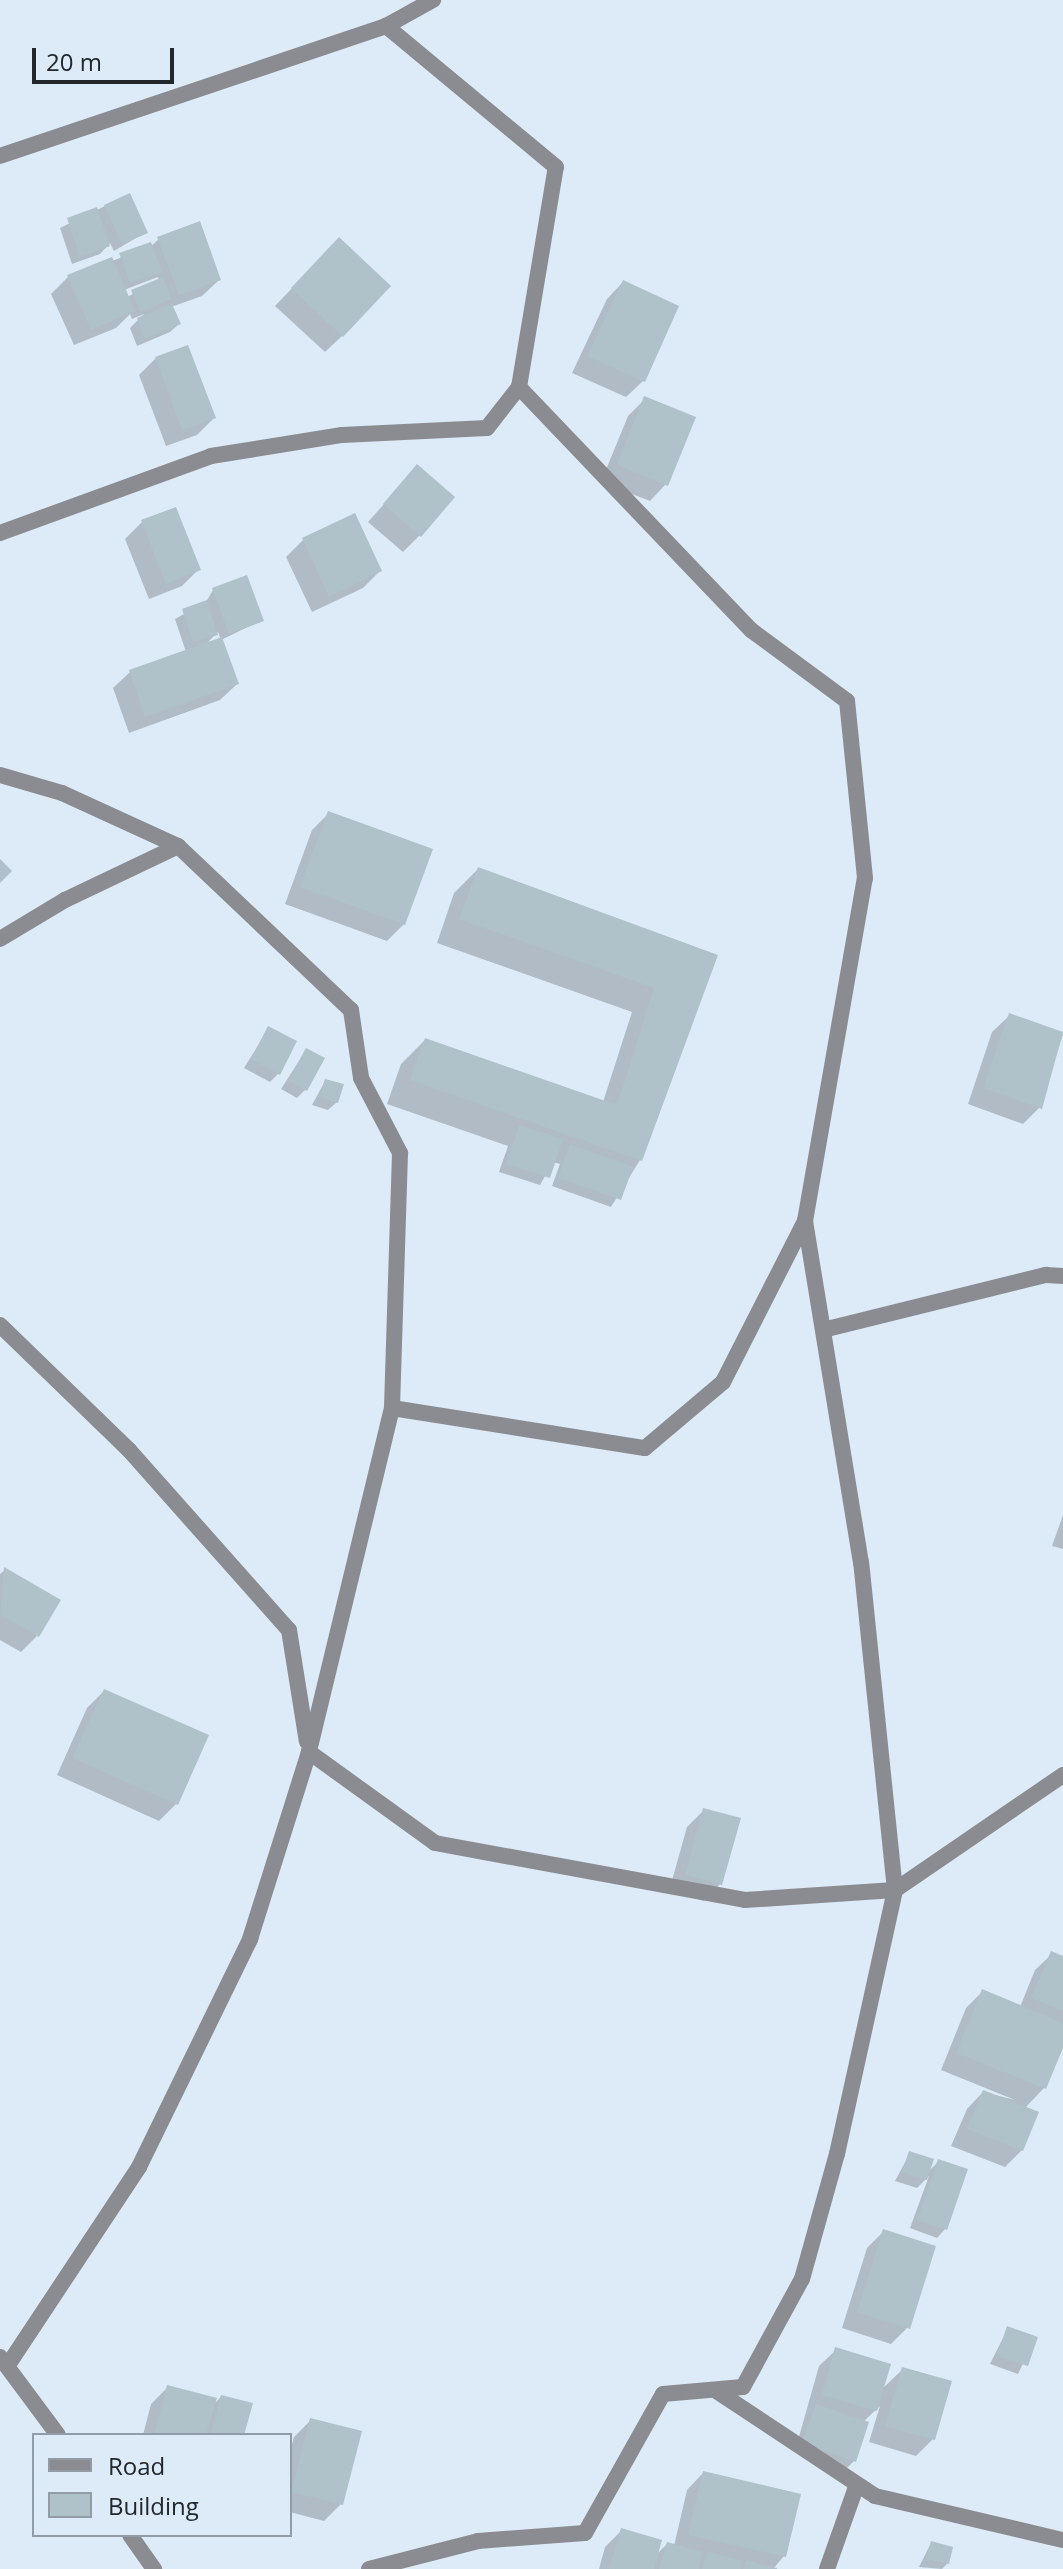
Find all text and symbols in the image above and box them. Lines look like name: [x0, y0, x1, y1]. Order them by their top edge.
scale bar: [36, 32, 178, 82]
text: 20 m: [46, 45, 102, 78]
legend: [32, 2433, 292, 2537]
text: Road: [108, 2449, 165, 2482]
text: Building: [108, 2489, 199, 2522]

